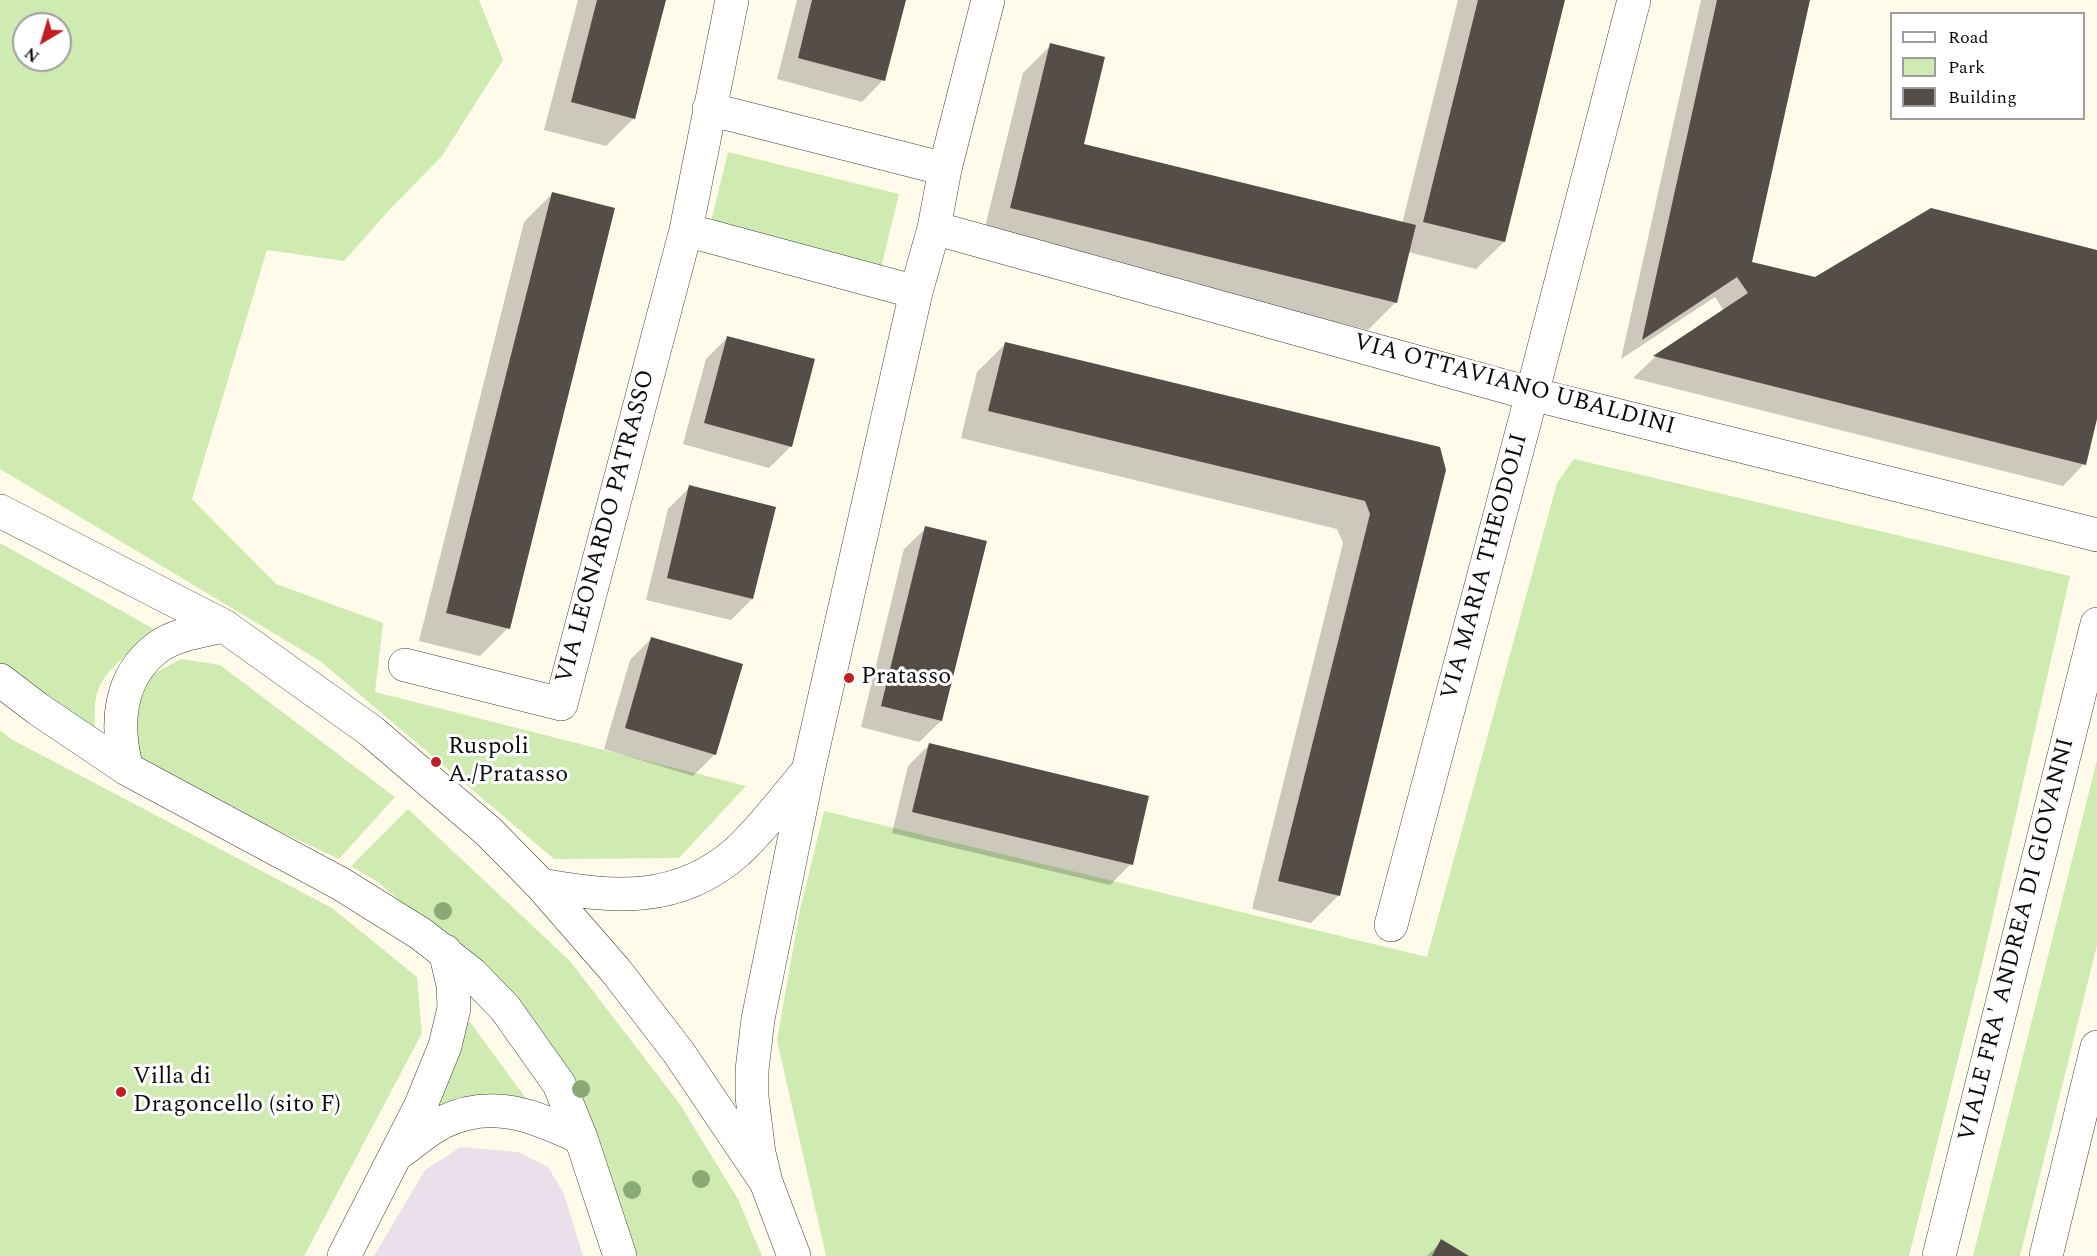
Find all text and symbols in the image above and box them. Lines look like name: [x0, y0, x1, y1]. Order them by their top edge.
north arrow: [12, 12, 72, 72]
legend: [1890, 12, 2085, 120]
text: Road: [1948, 24, 1989, 51]
text: N: [20, 41, 45, 68]
text: Park: [1948, 54, 1985, 81]
text: Building: [1948, 84, 2017, 111]
street label: VIA OTTAVIANO UBALDINI: [1350, 329, 1678, 443]
street label: VIA LEONARDO PATRASSO: [551, 367, 663, 687]
street label: VIA MARIA THEODOLI: [1437, 431, 1535, 703]
place label: Pratasso: [861, 664, 951, 692]
marker: Pratasso: [842, 671, 856, 685]
place label: Ruspoli A./Pratasso: [448, 734, 568, 790]
street label: VIALE FRA' ANDREA DI GIOVANNI: [1954, 735, 2082, 1145]
marker: Ruspoli A./Pratasso: [429, 755, 443, 769]
place label: Villa di Dragoncello (sito F): [133, 1064, 341, 1120]
marker: Villa di Dragoncello (sito F): [114, 1085, 128, 1099]

